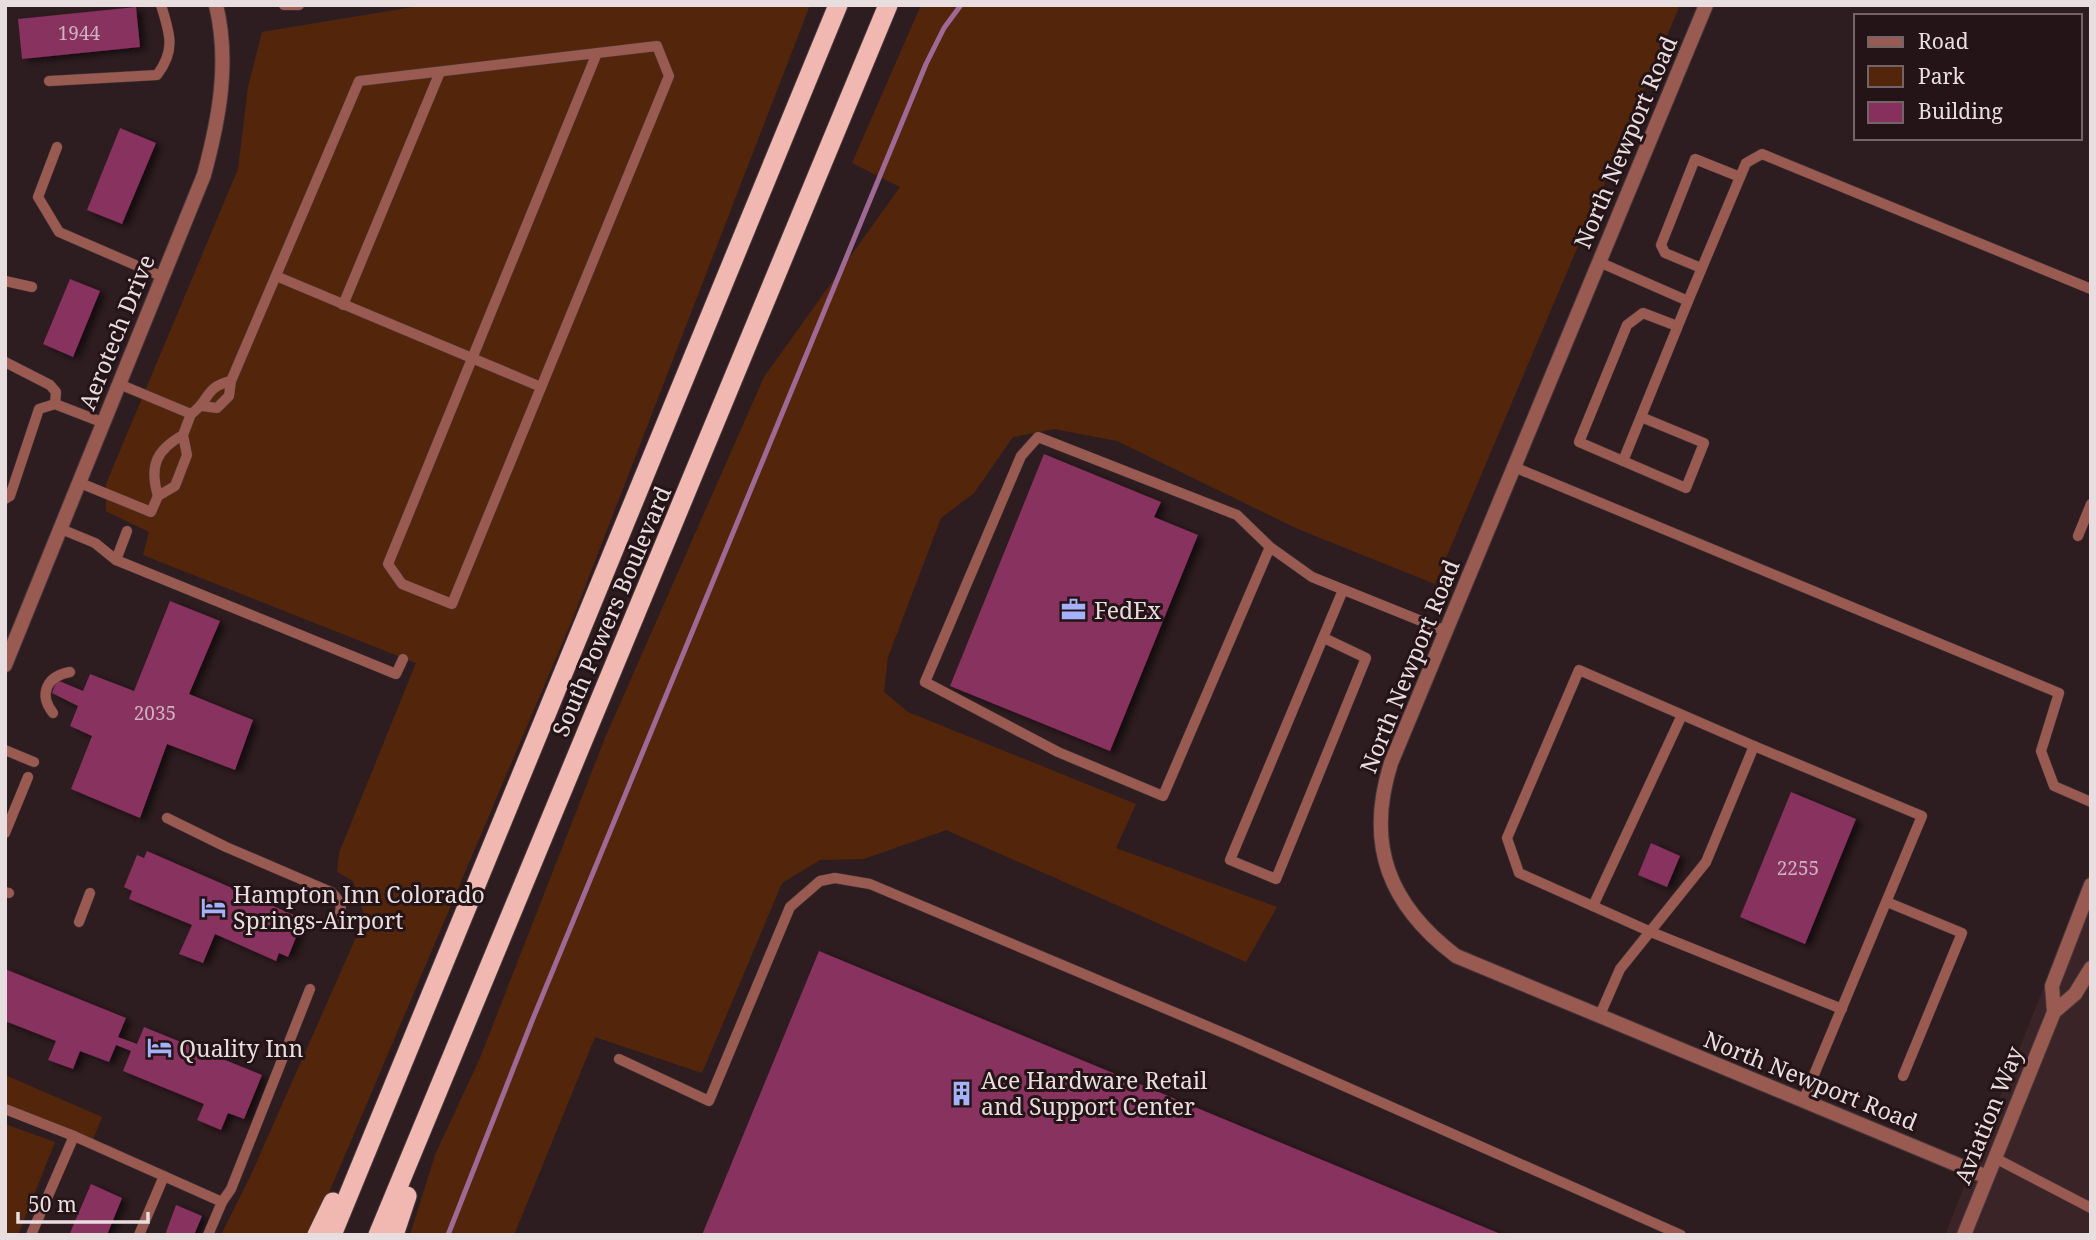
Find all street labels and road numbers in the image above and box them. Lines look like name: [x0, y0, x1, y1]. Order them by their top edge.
street label: North Newport Road: [1566, 31, 1684, 253]
street label: Aerotech Drive: [70, 250, 162, 414]
street label: South Powers Boulevard: [544, 481, 678, 741]
street label: North Newport Road: [1352, 554, 1466, 778]
street label: North Newport Road: [1699, 1023, 1923, 1137]
street label: Aviation Way: [1946, 1041, 2030, 1189]

